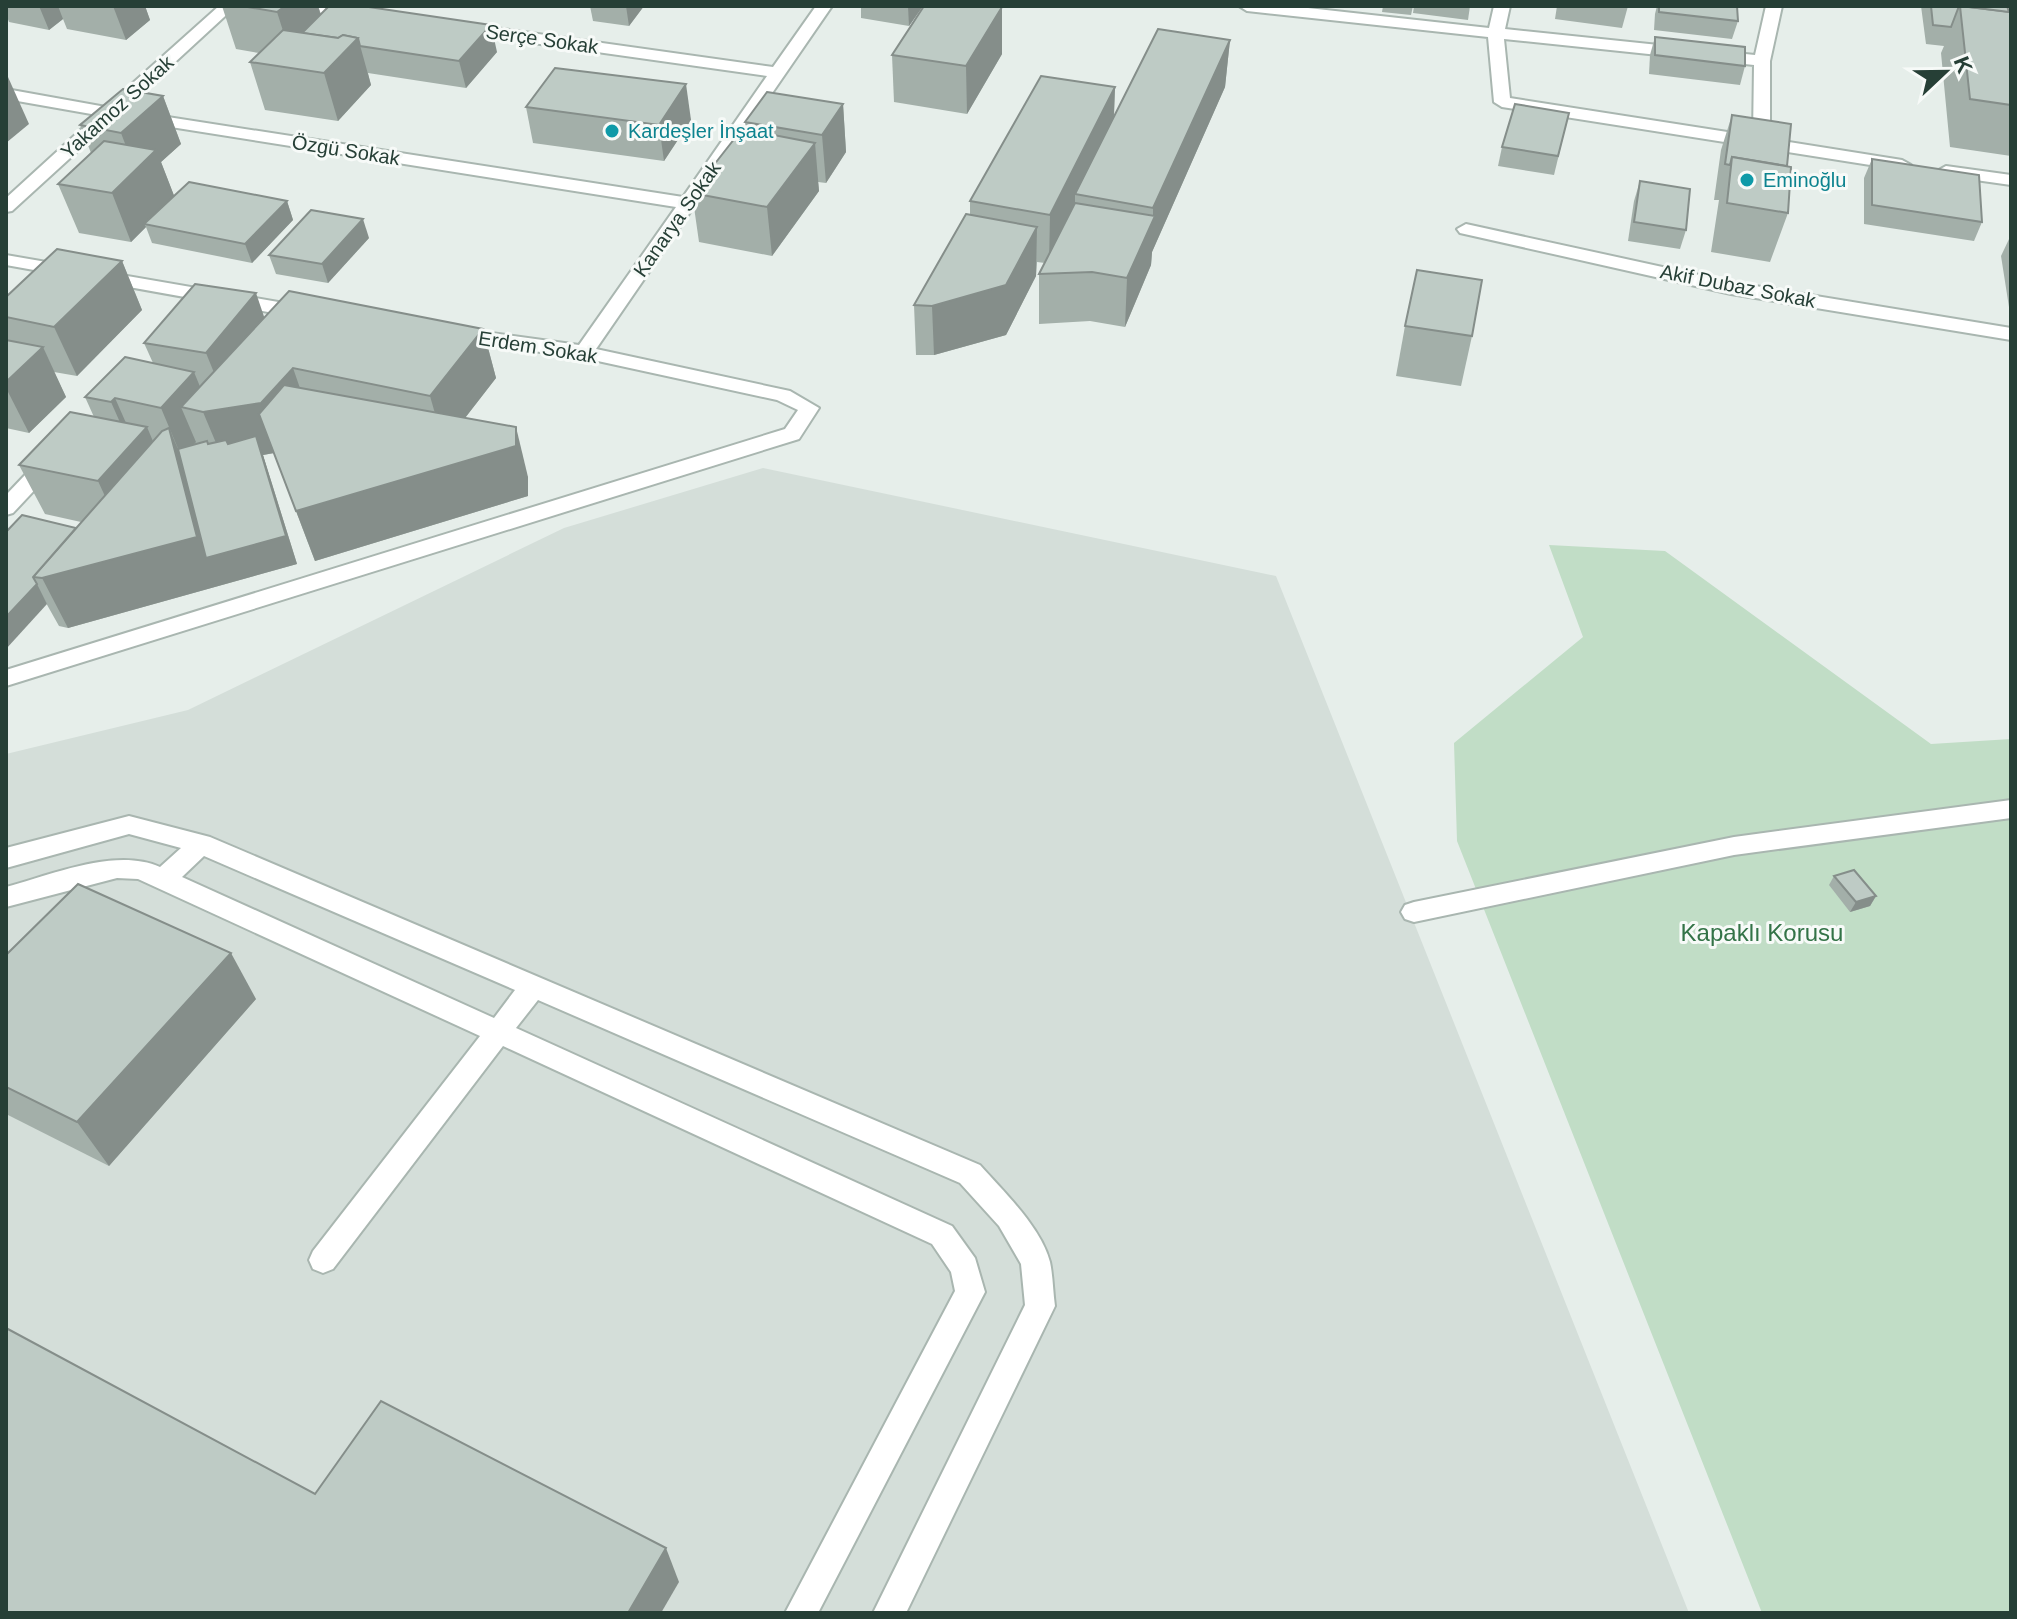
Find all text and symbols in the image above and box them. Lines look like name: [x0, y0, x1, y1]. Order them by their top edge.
street label: Serçe Sokak: [484, 20, 601, 58]
north arrow: [1905, 32, 1985, 112]
street label: Yakamoz Sokak: [56, 50, 178, 163]
text: K: [1949, 53, 1978, 77]
place label: Kardeşler İnşaat: [628, 120, 774, 142]
marker: Kardeşler İnşaat: [603, 122, 621, 140]
street label: Özgü Sokak: [290, 131, 403, 170]
street label: Kanarya Sokak: [629, 156, 725, 281]
place label: Eminoğlu: [1763, 169, 1846, 191]
marker: Eminoğlu: [1738, 171, 1756, 189]
street label: Akif Dubaz Sokak: [1658, 260, 1819, 312]
street label: Erdem Sokak: [477, 327, 600, 367]
park label: Kapaklı Korusu: [1681, 919, 1843, 946]

